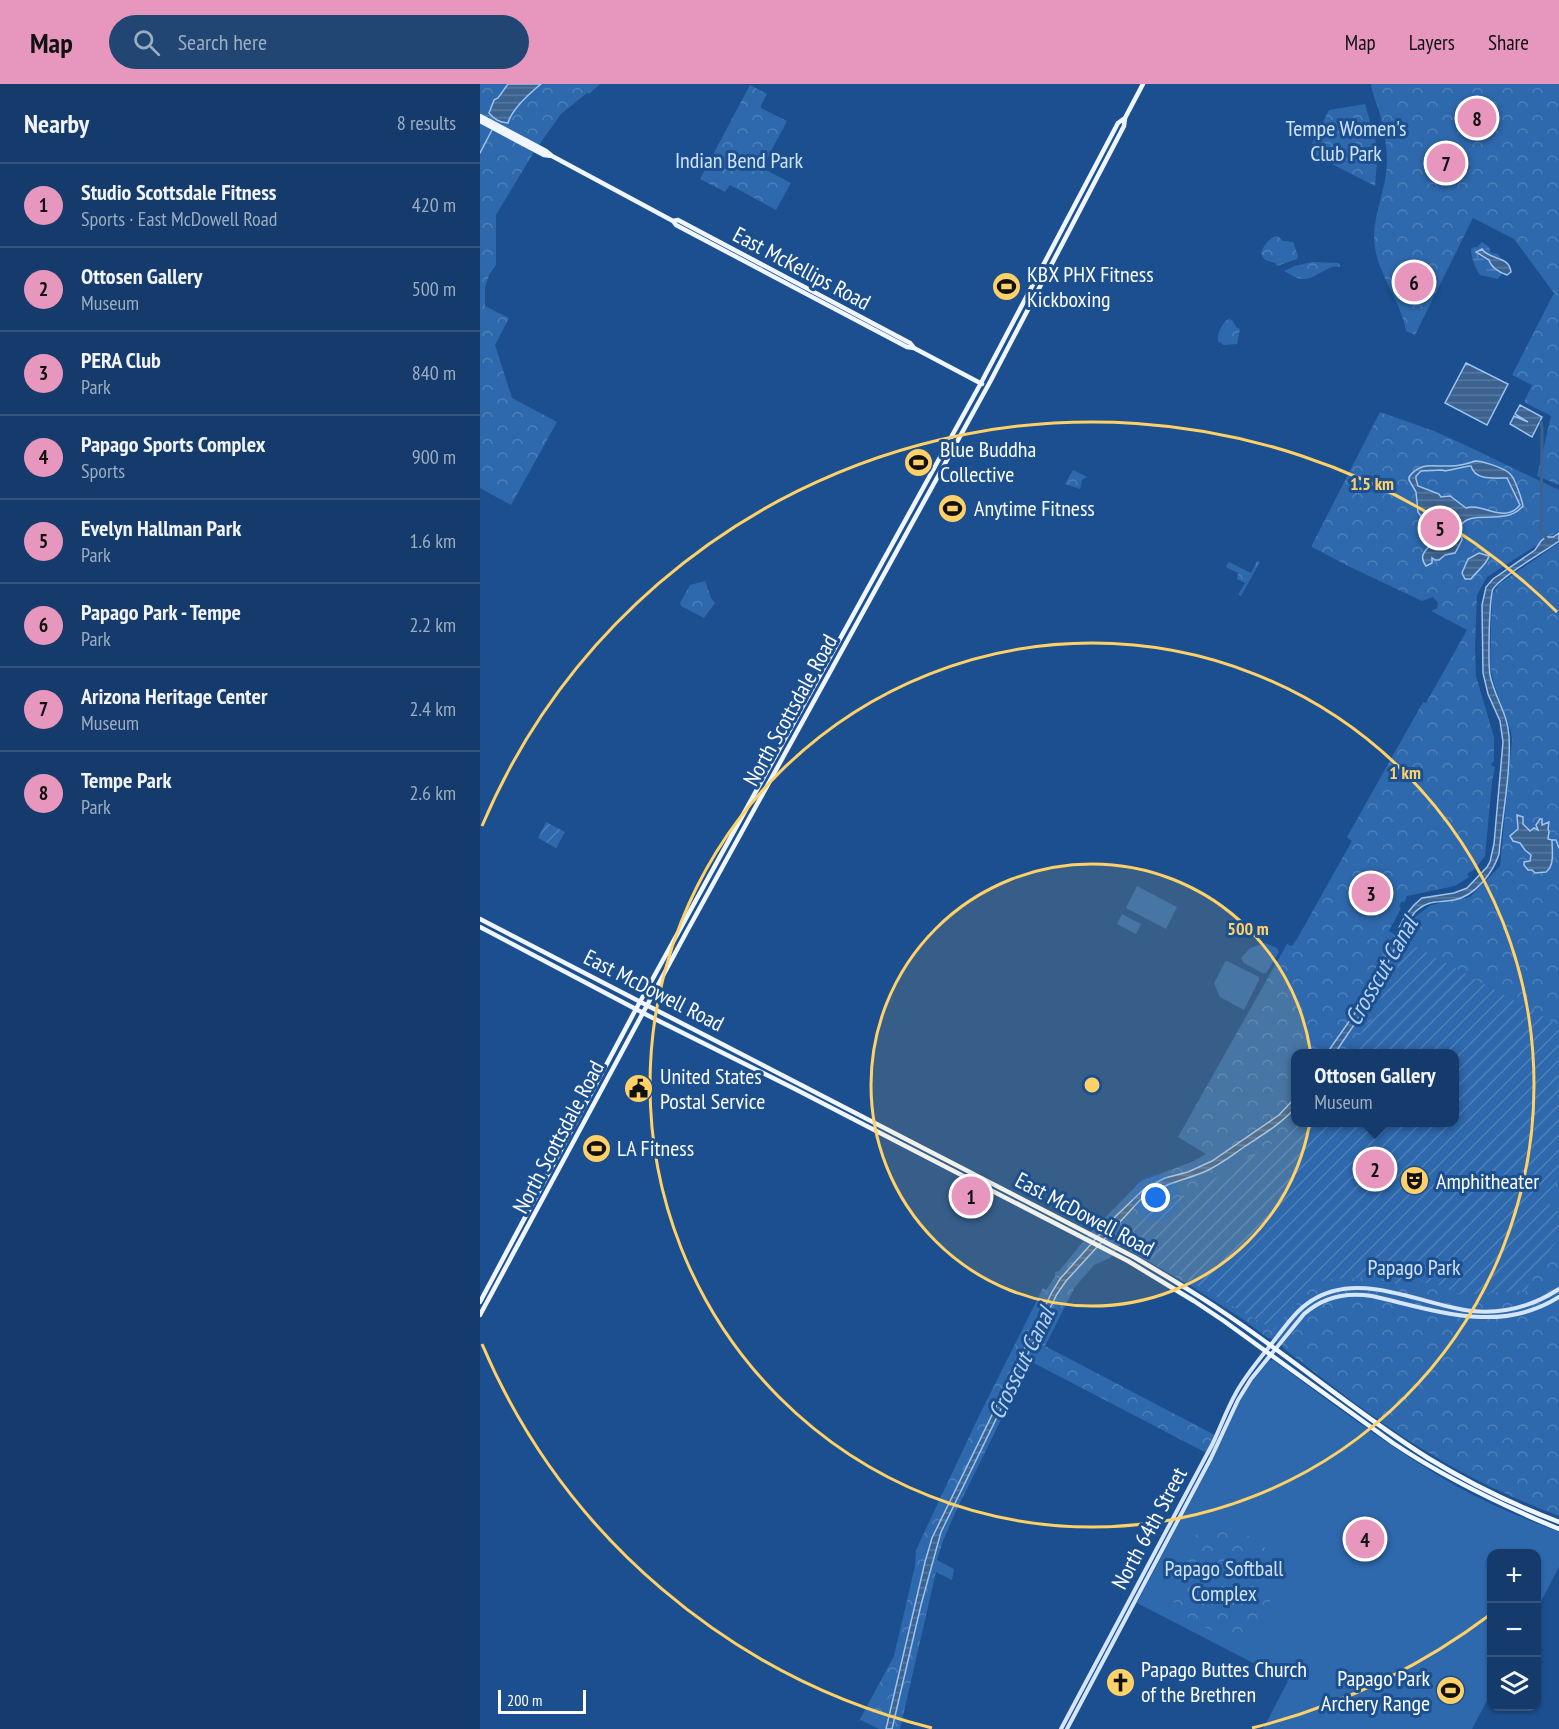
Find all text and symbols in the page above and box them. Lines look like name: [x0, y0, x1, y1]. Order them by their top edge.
search box: [109, 15, 529, 69]
text: Map: [30, 24, 73, 61]
icon: search: [130, 26, 163, 59]
text: Search here: [178, 28, 267, 56]
text: Map: [1345, 29, 1376, 56]
text: Layers: [1409, 29, 1455, 56]
text: Share: [1488, 29, 1529, 56]
pin: 8: [1458, 96, 1496, 141]
text: Nearby: [24, 107, 89, 140]
text: 8 results: [397, 110, 456, 136]
park label: Tempe Women's Club Park: [1286, 114, 1406, 167]
pin: 7: [1426, 140, 1466, 185]
park label: Indian Bend Park: [675, 146, 804, 174]
text: Studio Scottsdale Fitness: [81, 178, 277, 206]
text: 1: [39, 192, 48, 218]
text: 420 m: [412, 192, 456, 218]
text: Sports · East McDowell Road: [81, 206, 277, 232]
street label: East McKellips Road: [729, 220, 875, 316]
place label: KBX PHX Fitness Kickboxing: [1027, 260, 1154, 313]
pin: 6: [1394, 260, 1434, 304]
text: Ottosen Gallery: [81, 262, 202, 290]
sports icon: KBX PHX Fitness Kickboxing: [990, 271, 1022, 303]
text: 2: [39, 276, 48, 302]
text: 500 m: [412, 276, 456, 302]
text: Museum: [81, 290, 139, 316]
text: PERA Club: [81, 346, 161, 374]
text: 3: [39, 360, 48, 386]
text: 840 m: [412, 360, 456, 386]
text: Park: [81, 374, 111, 400]
text: Papago Sports Complex: [81, 430, 265, 458]
place label: Blue Buddha Collective: [940, 435, 1036, 488]
text: 4: [39, 444, 48, 470]
text: 900 m: [412, 444, 456, 470]
sports icon: Blue Buddha Collective: [903, 446, 935, 478]
text: Sports: [81, 458, 125, 484]
text: 1.5 km: [1350, 472, 1394, 495]
sports icon: Anytime Fitness: [937, 492, 969, 524]
place label: Anytime Fitness: [974, 494, 1095, 522]
pin: 5: [1420, 506, 1460, 550]
text: Evelyn Hallman Park: [81, 514, 241, 542]
text: 5: [39, 528, 48, 554]
text: 1.6 km: [409, 528, 456, 554]
text: Park: [81, 542, 111, 568]
text: Papago Park - Tempe: [81, 598, 241, 626]
text: 6: [39, 612, 48, 638]
text: 2.2 km: [409, 612, 456, 638]
text: Park: [81, 626, 111, 652]
street label: North Scottsdale Road: [737, 629, 843, 791]
text: Arizona Heritage Center: [81, 682, 267, 710]
text: 7: [39, 696, 48, 722]
text: 2.4 km: [409, 696, 456, 722]
text: Museum: [81, 710, 139, 736]
text: 1 km: [1389, 761, 1421, 784]
text: Tempe Park: [81, 766, 171, 794]
text: 8: [39, 780, 48, 806]
text: 2.6 km: [409, 780, 456, 806]
text: Park: [81, 794, 111, 820]
pin: 3: [1352, 870, 1390, 916]
water label: Crosscut Canal: [1337, 909, 1426, 1031]
text: 500 m: [1227, 917, 1269, 940]
street label: East McDowell Road: [579, 943, 729, 1037]
popup: [1291, 1049, 1459, 1127]
street label: North Scottsdale Road: [506, 1056, 610, 1218]
text: Ottosen Gallery: [1314, 1061, 1436, 1089]
place label: United States Postal Service: [660, 1062, 765, 1115]
public building icon: United States Postal Service: [623, 1073, 655, 1105]
centre of rings: [1082, 1075, 1102, 1095]
text: Museum: [1314, 1089, 1372, 1115]
sports icon: LA Fitness: [580, 1132, 612, 1164]
place label: LA Fitness: [617, 1134, 694, 1162]
pin: 2: [1356, 1146, 1394, 1192]
theatre icon: Amphitheater: [1399, 1165, 1431, 1197]
street label: East McDowell Road: [1011, 1166, 1159, 1262]
place label: Amphitheater: [1436, 1167, 1539, 1195]
pin: 1: [952, 1174, 990, 1218]
your location: [1141, 1183, 1170, 1212]
park label: Papago Park: [1368, 1253, 1461, 1281]
water label: Crosscut Canal: [981, 1300, 1062, 1424]
street label: North 64th Street: [1105, 1462, 1193, 1594]
pin: 4: [1346, 1516, 1384, 1562]
map controls: [1487, 1549, 1541, 1711]
button: +: [1487, 1549, 1541, 1603]
park label: Papago Softball Complex: [1165, 1554, 1284, 1607]
button: −: [1487, 1603, 1541, 1657]
place label: Papago Buttes Church of the Brethren: [1141, 1655, 1307, 1708]
button: layers: [1487, 1657, 1541, 1711]
place label: Papago Park Archery Range: [1321, 1664, 1430, 1717]
church icon: Papago Buttes Church of the Brethren: [1104, 1666, 1136, 1698]
sports icon: Papago Park Archery Range: [1435, 1675, 1467, 1707]
scale bar: [498, 1687, 586, 1714]
text: 200 m: [507, 1690, 542, 1710]

